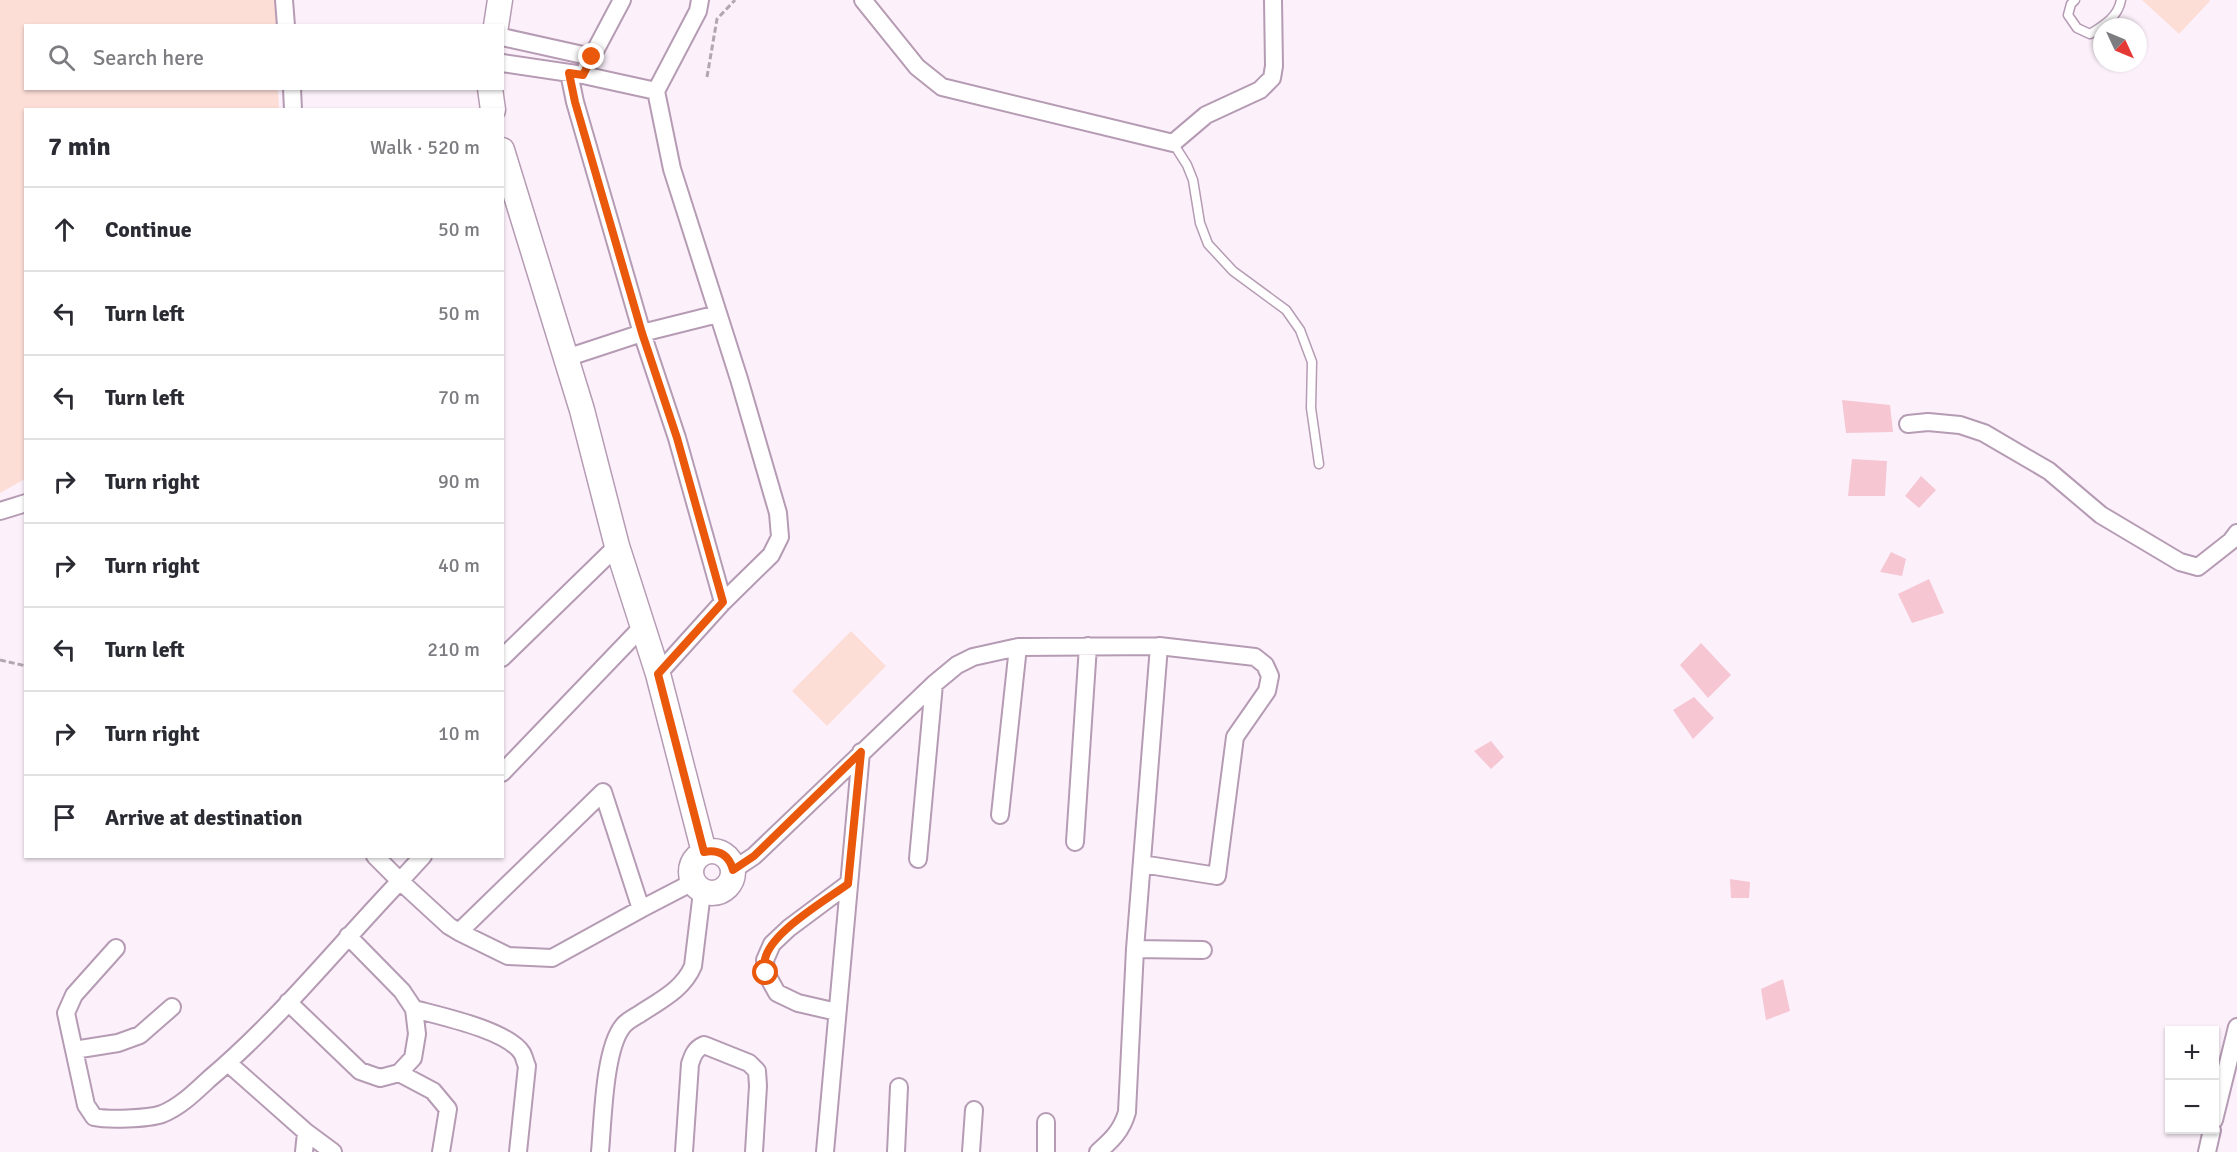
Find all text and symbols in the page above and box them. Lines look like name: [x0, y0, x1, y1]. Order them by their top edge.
north arrow: [2093, 18, 2147, 72]
search box: [24, 24, 504, 90]
icon: search: [45, 41, 78, 74]
route end: [578, 43, 604, 69]
text: Search here: [93, 44, 204, 71]
text: 7 min: [48, 131, 111, 163]
text: Walk · 520 m: [370, 135, 480, 160]
icon: ahead: [48, 213, 81, 246]
text: Continue: [105, 216, 192, 243]
text: 50 m: [438, 217, 480, 242]
icon: left: [48, 297, 81, 330]
text: Turn left: [105, 300, 185, 327]
text: 50 m: [438, 301, 480, 326]
icon: left: [48, 381, 81, 414]
text: Turn left: [105, 384, 185, 411]
text: 70 m: [438, 385, 480, 410]
icon: right: [48, 465, 81, 498]
text: Turn right: [105, 468, 200, 495]
text: 90 m: [438, 469, 480, 494]
icon: right: [48, 549, 81, 582]
text: Turn right: [105, 552, 200, 579]
text: 40 m: [438, 553, 480, 578]
icon: left: [48, 633, 81, 666]
text: Turn left: [105, 636, 185, 663]
text: 210 m: [427, 637, 480, 662]
icon: right: [48, 717, 81, 750]
text: Turn right: [105, 720, 200, 747]
text: 10 m: [438, 721, 480, 746]
icon: arrive: [48, 801, 81, 834]
text: Arrive at destination: [105, 804, 302, 831]
route start: [752, 959, 778, 985]
map controls: [2165, 1026, 2219, 1134]
button: +: [2165, 1026, 2219, 1080]
button: −: [2165, 1080, 2219, 1134]

